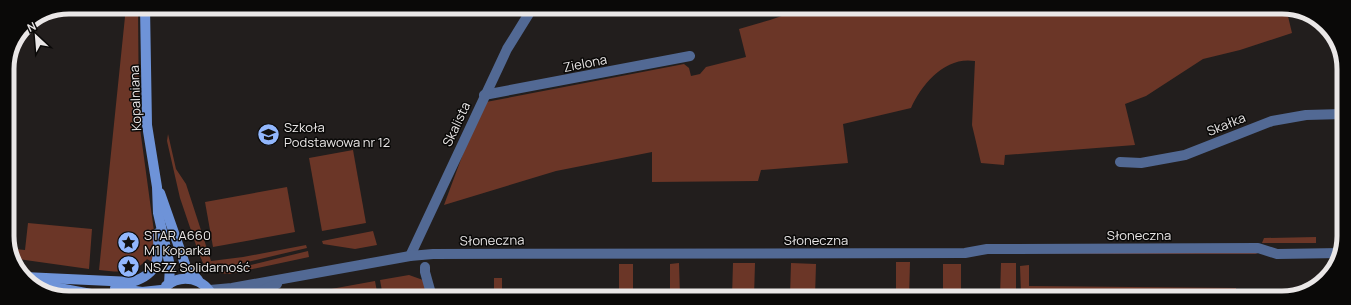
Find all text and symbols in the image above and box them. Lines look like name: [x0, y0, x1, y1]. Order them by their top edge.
north arrow: [16, 16, 56, 56]
text: N: [25, 18, 38, 35]
street label: Zielona: [562, 50, 608, 76]
street label: Kopalniana: [125, 65, 145, 131]
street label: Skalista: [438, 99, 474, 149]
street label: Skałka: [1204, 108, 1248, 140]
place label: Szkoła Podstawowa nr 12: [284, 118, 390, 151]
school or university icon: Szkoła Podstawowa nr 12: [255, 121, 281, 147]
place label: STAR A660 M1 Koparka: [144, 226, 211, 259]
street label: Słoneczna: [1107, 226, 1171, 244]
place icon: STAR A660 M1 Koparka: [116, 229, 142, 255]
street label: Słoneczna: [460, 230, 524, 250]
street label: Słoneczna: [784, 231, 848, 249]
place icon: NSZZ Solidarność: [115, 254, 141, 280]
place label: NSZZ Solidarność: [144, 258, 250, 276]

